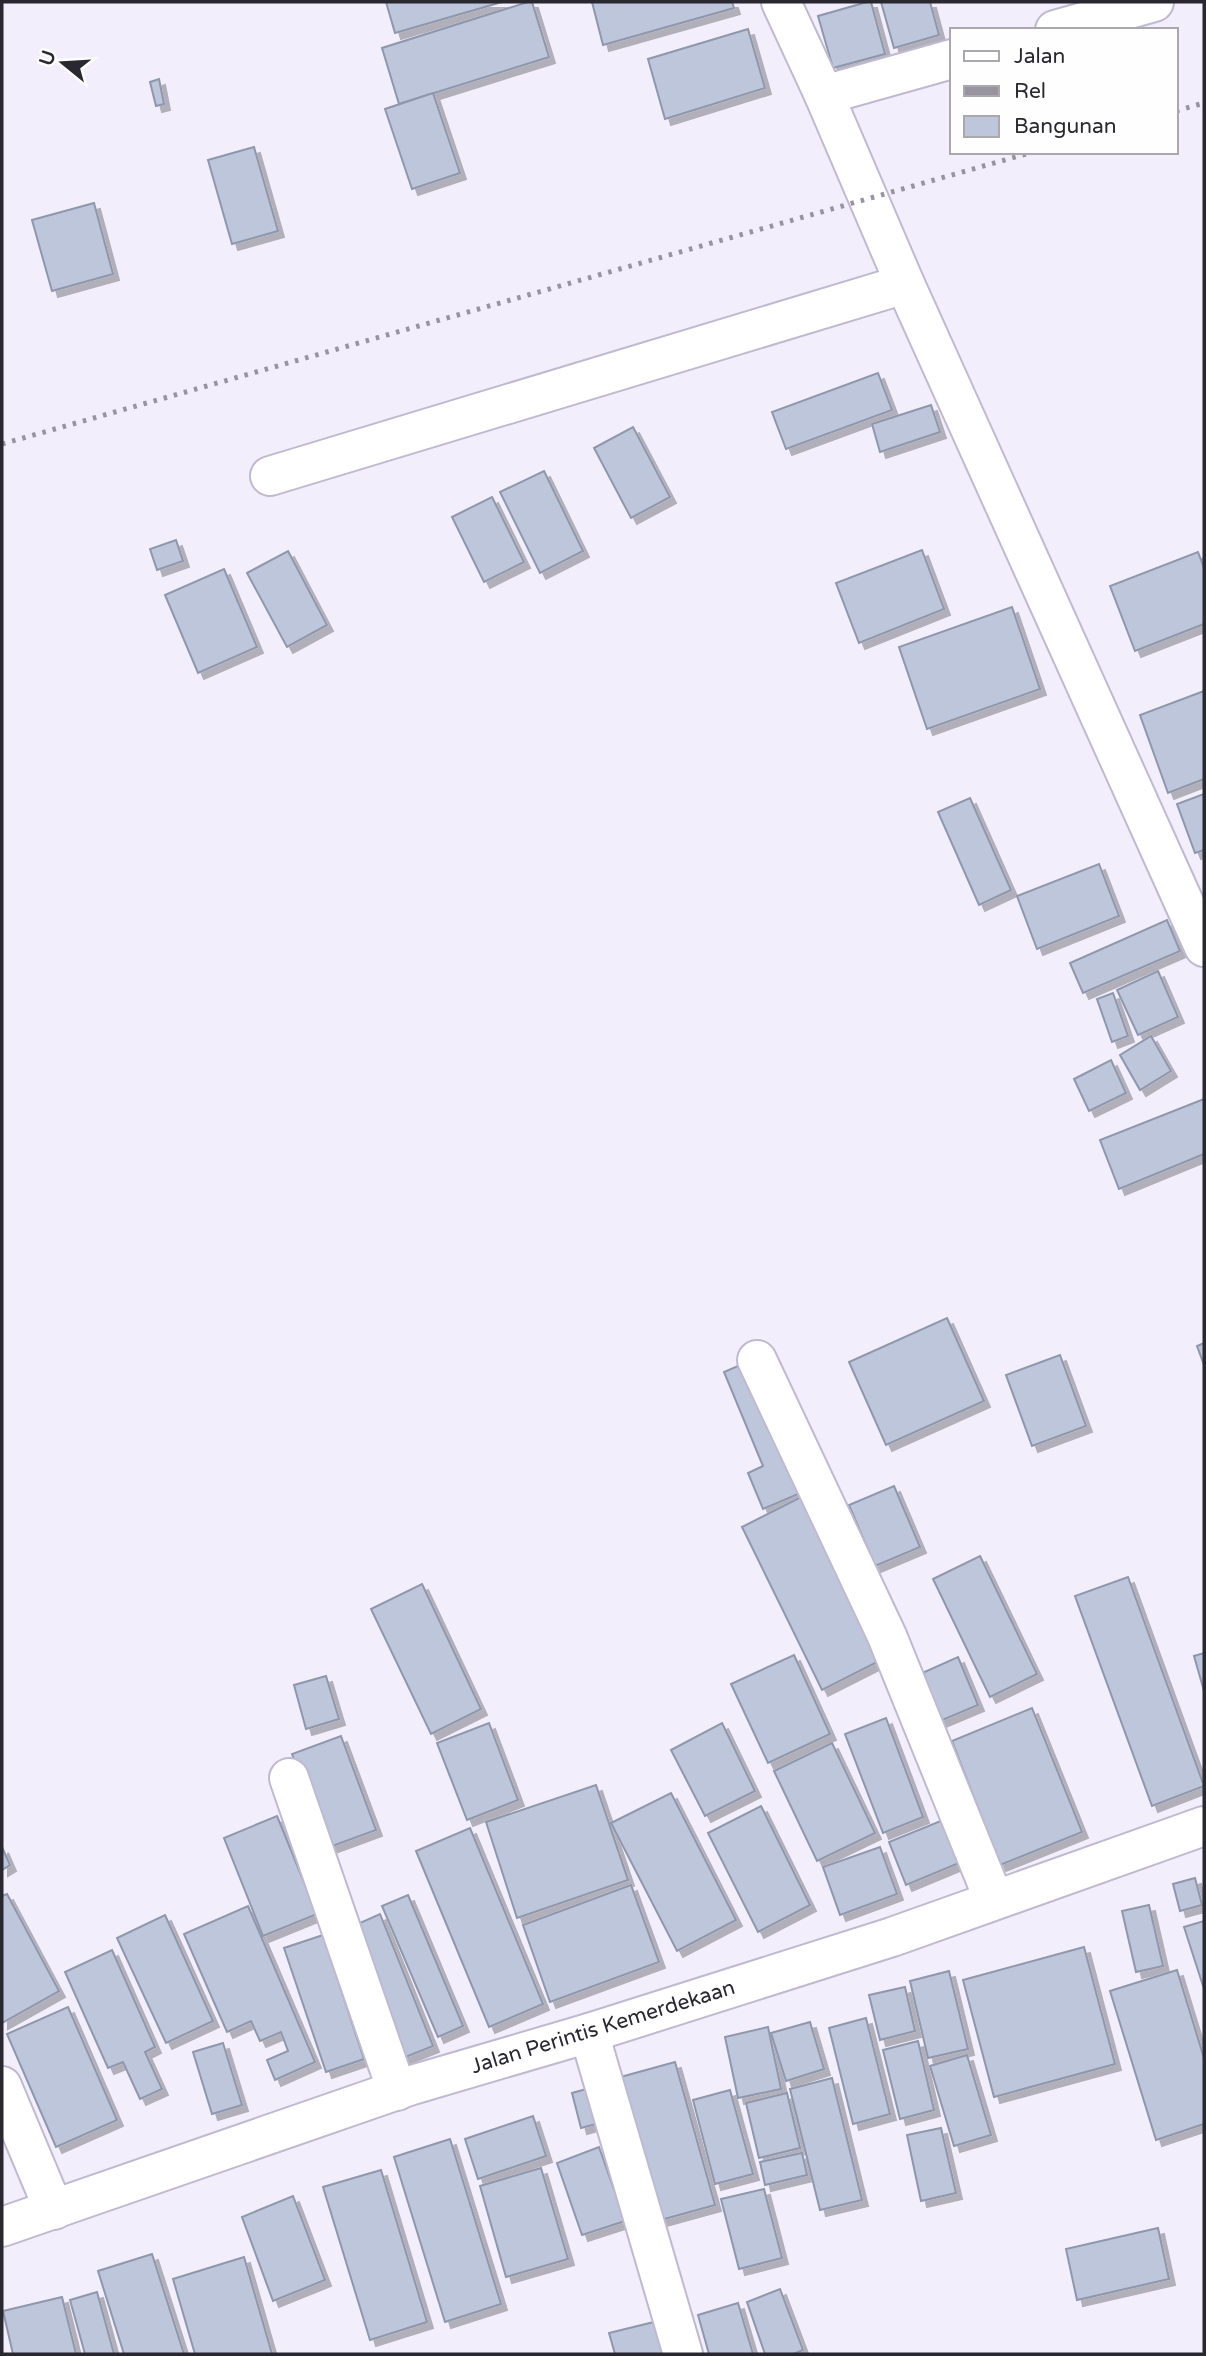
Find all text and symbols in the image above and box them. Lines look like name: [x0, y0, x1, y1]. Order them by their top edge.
north arrow: [28, 28, 98, 98]
legend: [950, 28, 1178, 154]
text: Jalan: [1014, 44, 1065, 69]
text: U: [35, 48, 60, 68]
text: Rel: [1014, 79, 1046, 104]
text: Bangunan: [1014, 114, 1117, 139]
street label: Jalan Perintis Kemerdekaan: [468, 1975, 738, 2079]

